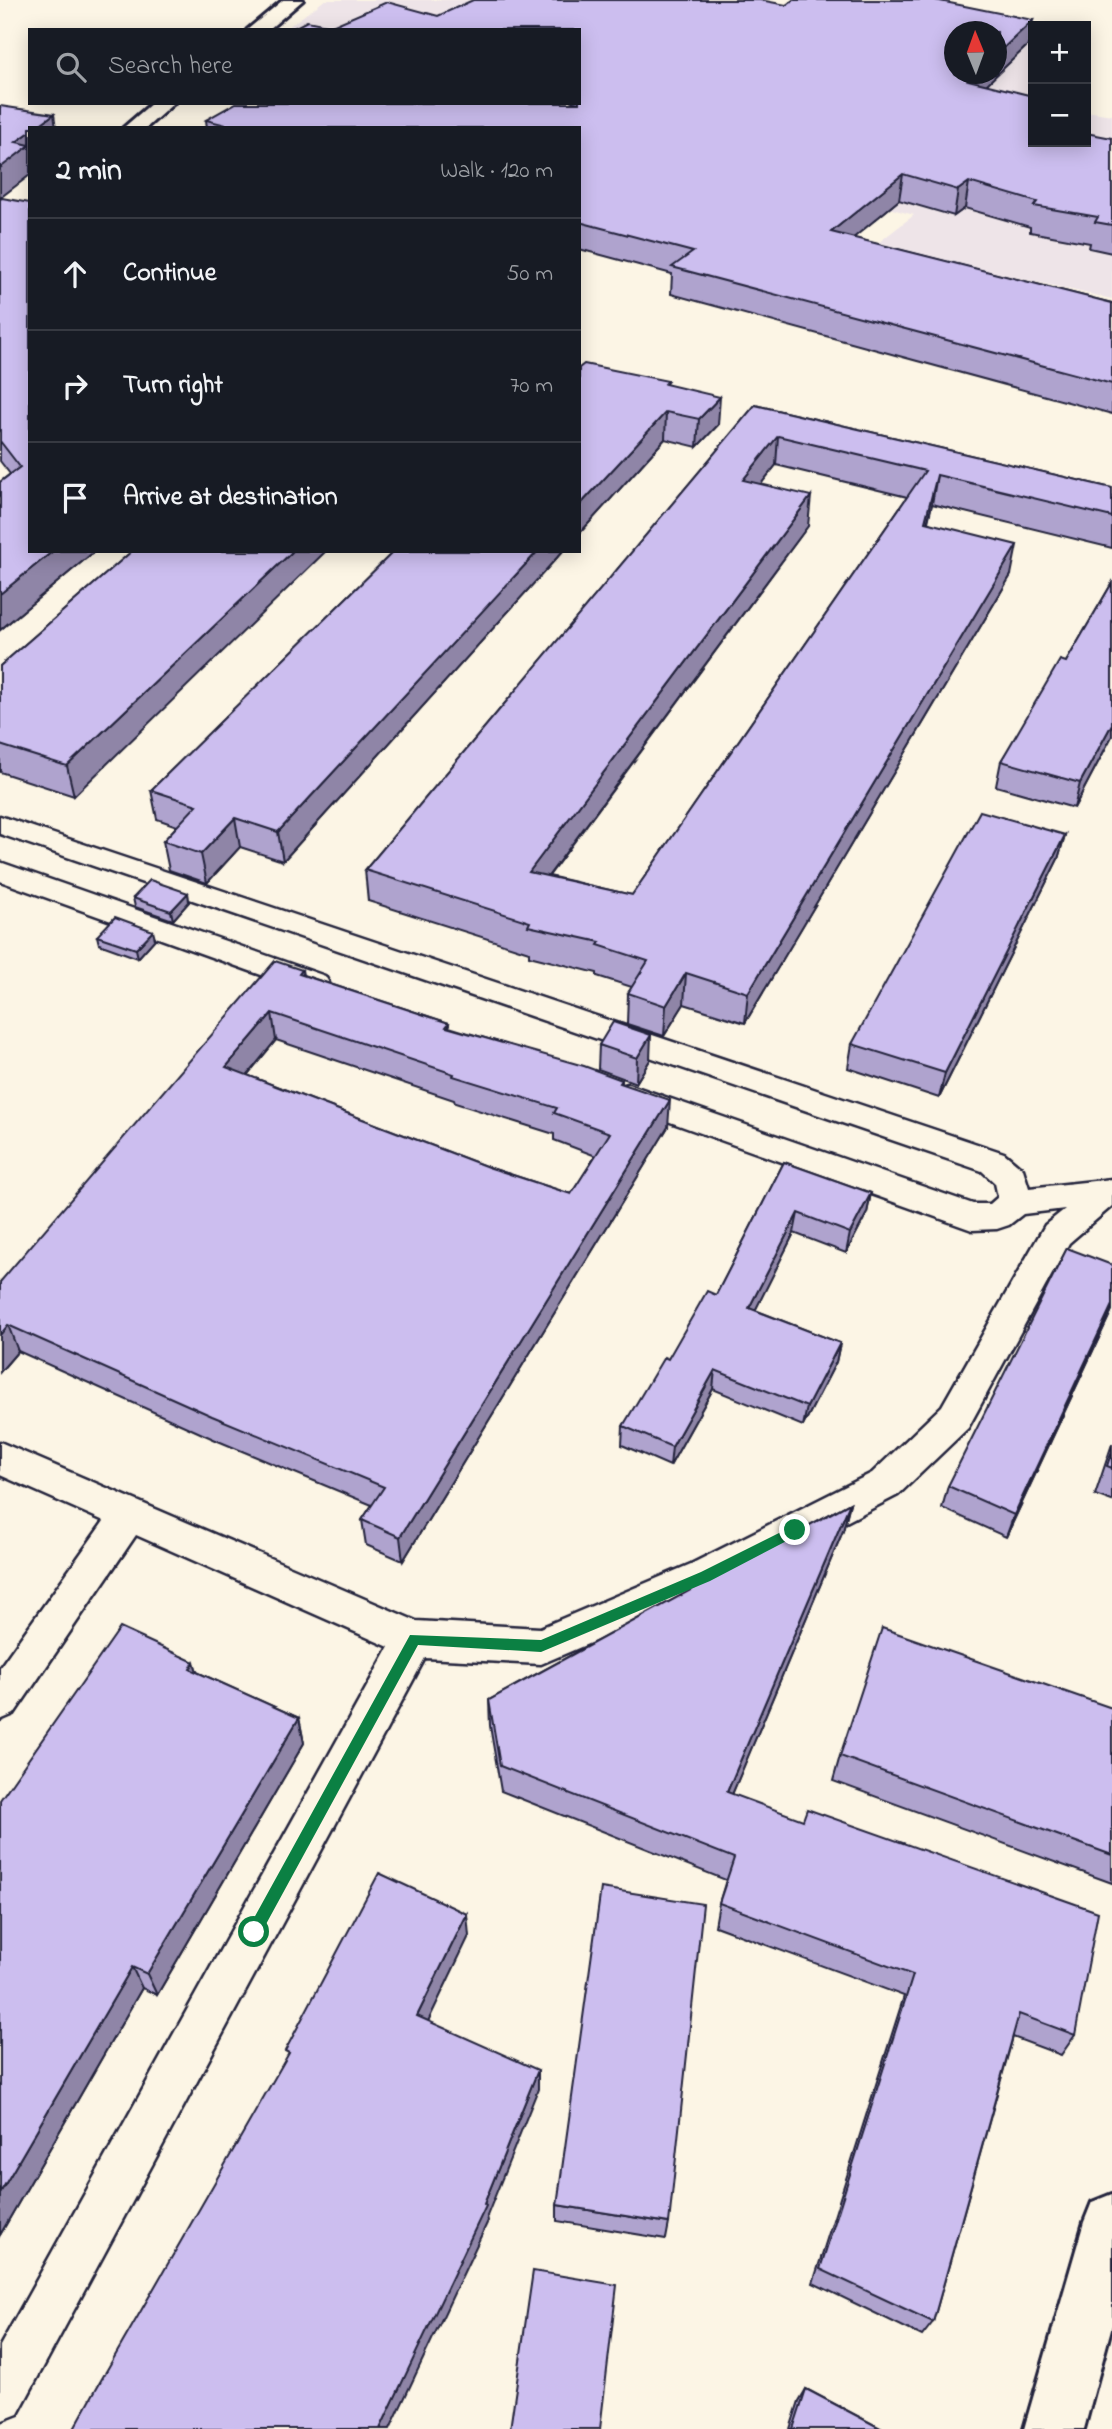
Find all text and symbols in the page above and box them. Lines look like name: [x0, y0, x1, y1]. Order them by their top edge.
north arrow: [944, 21, 1007, 84]
map controls: [1028, 21, 1091, 147]
button: +: [1028, 21, 1091, 84]
search box: [28, 28, 581, 105]
icon: search: [52, 48, 90, 86]
text: Search here: [108, 48, 233, 86]
button: −: [1028, 84, 1091, 147]
text: 2 min: [56, 150, 122, 194]
text: Walk · 120 m: [440, 155, 553, 188]
icon: ahead: [56, 255, 94, 293]
text: Continue: [123, 255, 216, 293]
text: 50 m: [506, 258, 553, 291]
icon: right: [56, 367, 94, 405]
text: Turn right: [123, 367, 223, 405]
text: 70 m: [510, 370, 553, 403]
icon: arrive: [56, 479, 94, 517]
text: Arrive at destination: [123, 479, 338, 517]
route end: [779, 1514, 810, 1545]
route start: [238, 1916, 269, 1947]

